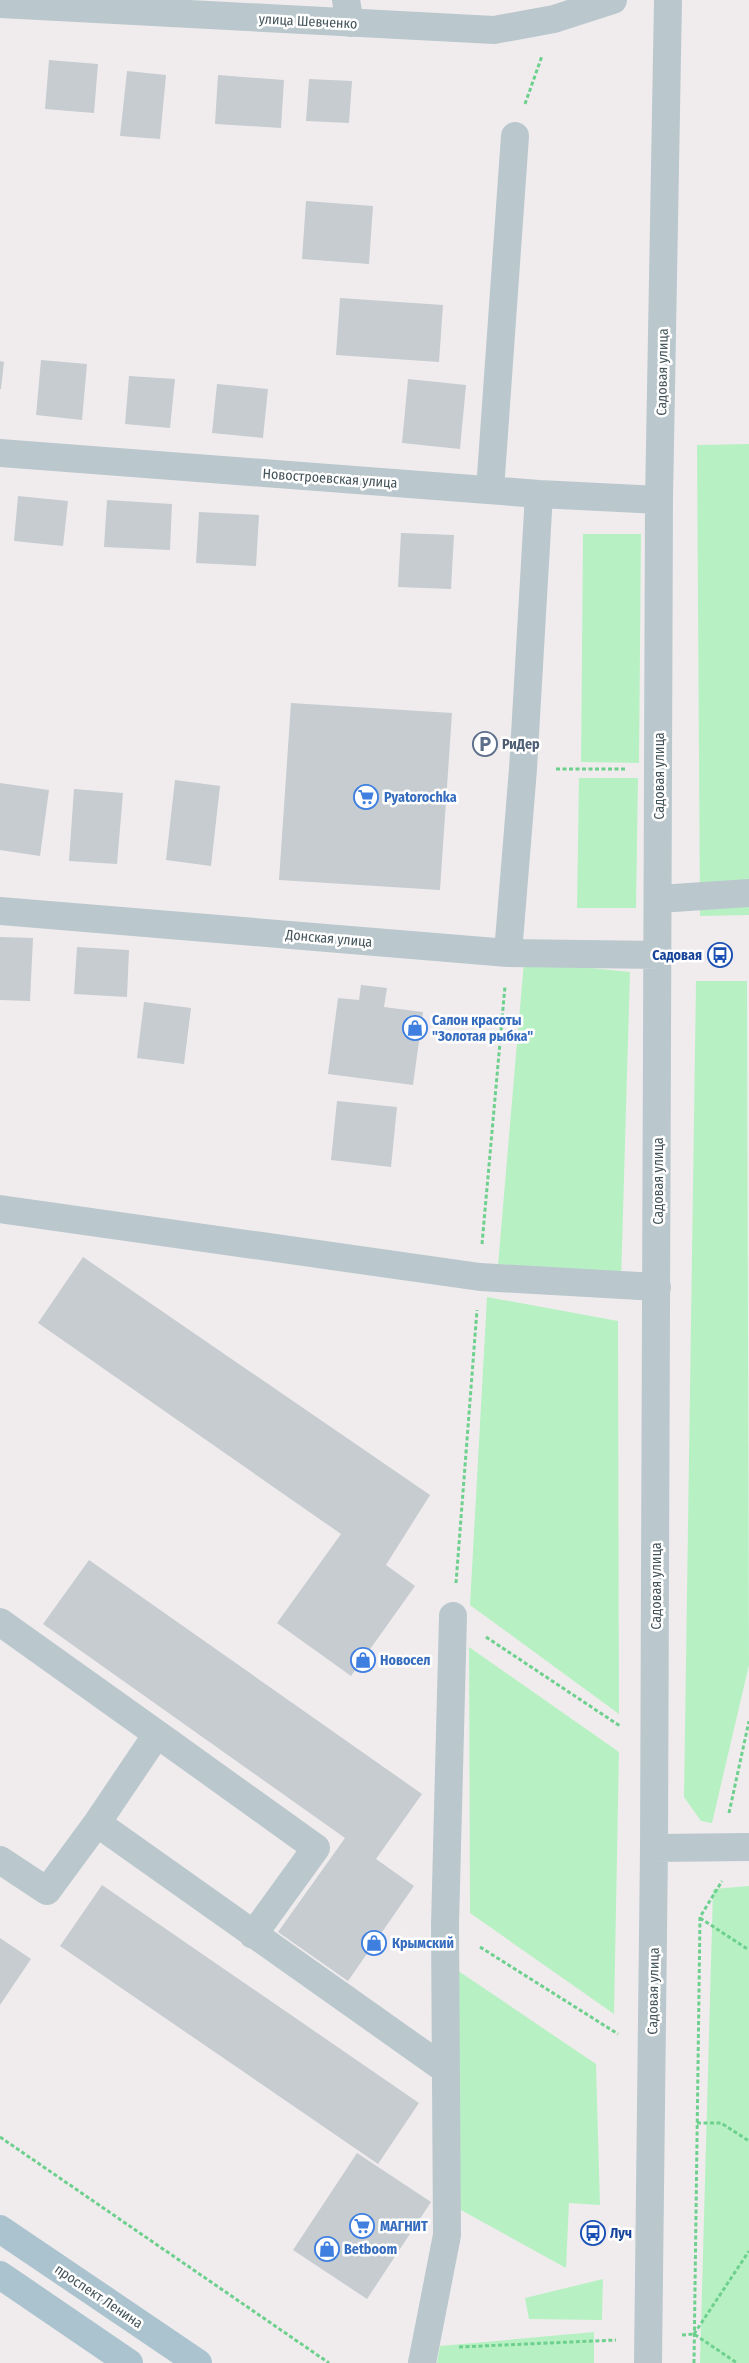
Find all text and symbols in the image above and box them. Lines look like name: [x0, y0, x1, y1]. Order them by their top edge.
street label: улица Шевченко: [258, 10, 358, 33]
street label: Садовая улица: [653, 328, 672, 416]
street label: Новостроевская улица: [262, 465, 398, 492]
parking icon: РиДер: [472, 731, 498, 757]
street label: Садовая улица: [651, 732, 668, 820]
place label: РиДер: [502, 736, 540, 753]
supermarket icon: Pyatorochka: [353, 784, 379, 810]
place label: Pyatorochka: [384, 789, 457, 806]
street label: Донская улица: [284, 926, 373, 951]
bus stop icon: Садовая: [707, 942, 733, 968]
place label: Садовая: [652, 947, 702, 964]
place label: Салон красоты "Золотая рыбка": [432, 1012, 533, 1045]
shop icon: Салон красоты "Золотая рыбка": [402, 1015, 428, 1041]
street label: Садовая улица: [650, 1137, 667, 1225]
street label: Садовая улица: [648, 1542, 665, 1630]
shop icon: Новосел: [350, 1647, 376, 1673]
place label: Новосел: [380, 1652, 430, 1669]
shop icon: Крымский: [361, 1930, 387, 1956]
place label: Крымский: [392, 1935, 454, 1952]
street label: Садовая улица: [644, 1947, 663, 2035]
supermarket icon: МАГНИТ: [349, 2213, 375, 2239]
place label: МАГНИТ: [380, 2218, 428, 2235]
bus stop icon: Луч: [580, 2220, 606, 2246]
place label: Луч: [610, 2225, 632, 2242]
shop icon: Betboom: [314, 2236, 340, 2262]
place label: Betboom: [344, 2241, 397, 2258]
street label: проспект Ленина: [51, 2261, 146, 2332]

